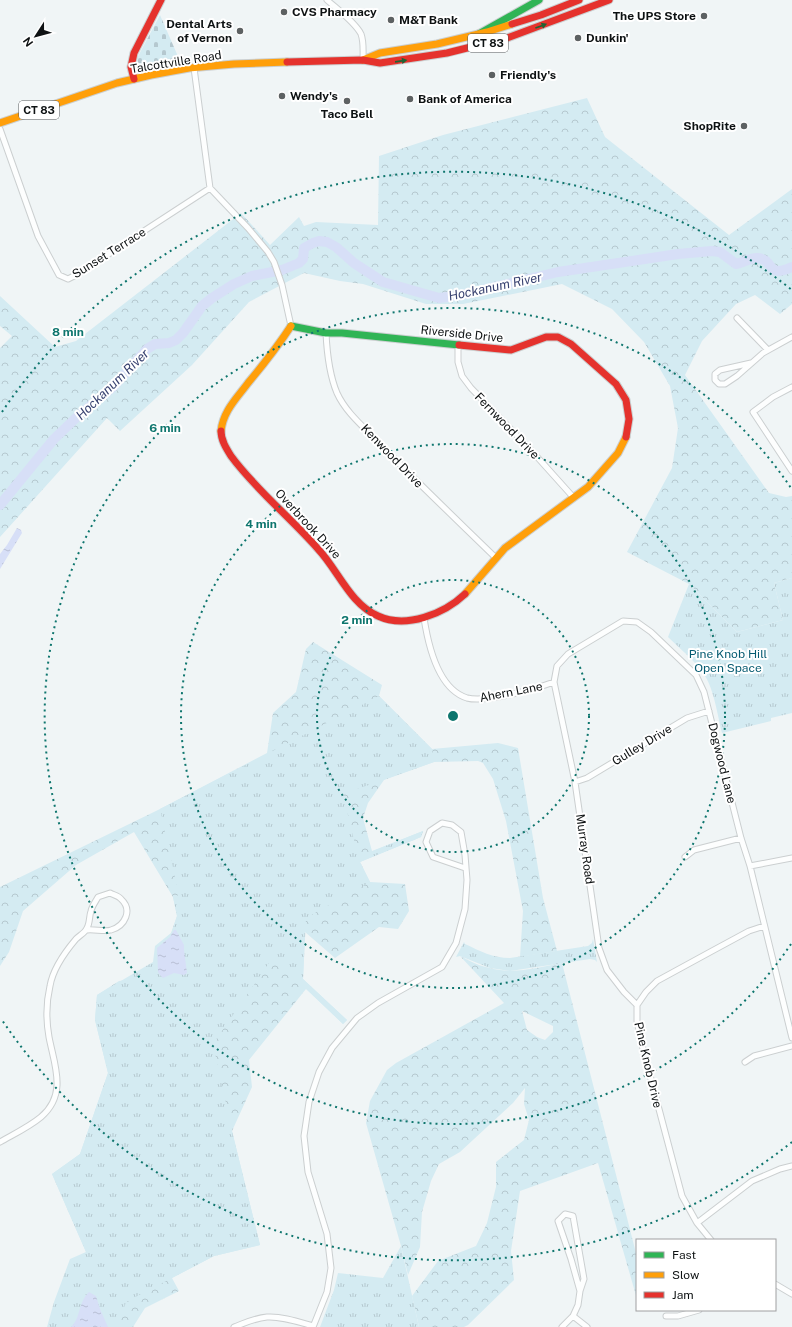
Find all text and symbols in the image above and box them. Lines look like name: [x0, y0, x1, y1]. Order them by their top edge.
place label: CVS Pharmacy: [292, 5, 377, 19]
marker: CVS Pharmacy: [279, 7, 289, 17]
place label: The UPS Store: [613, 9, 696, 23]
marker: The UPS Store: [699, 11, 709, 21]
place label: M&T Bank: [399, 13, 458, 27]
marker: M&T Bank: [386, 15, 396, 25]
north arrow: [16, 16, 56, 56]
place label: Dental Arts of Vernon: [166, 17, 232, 45]
one-way arrow: [535, 22, 547, 28]
marker: Dental Arts of Vernon: [235, 26, 245, 36]
place label: Dunkin': [586, 31, 629, 45]
marker: Dunkin': [573, 33, 583, 43]
road number: CT 83: [468, 34, 508, 52]
text: N: [21, 35, 35, 49]
street label: Talcottville Road: [129, 48, 223, 76]
one-way arrow: [395, 57, 408, 64]
place label: Friendly's: [500, 68, 556, 82]
marker: Friendly's: [487, 70, 497, 80]
place label: Wendy's: [290, 89, 338, 103]
marker: Wendy's: [277, 91, 287, 101]
place label: Bank of America: [418, 92, 512, 106]
marker: Bank of America: [405, 94, 415, 104]
marker: Taco Bell: [342, 96, 352, 106]
road number: CT 83: [19, 101, 59, 119]
place label: Taco Bell: [321, 107, 373, 121]
place label: ShopRite: [683, 119, 736, 133]
marker: ShopRite: [739, 121, 749, 131]
street label: Sunset Terrace: [70, 225, 149, 281]
water label: Hockanum River: [447, 269, 543, 304]
street label: Riverside Drive: [420, 323, 504, 345]
text: 8 min: [52, 325, 84, 339]
water label: Hockanum River: [73, 346, 152, 423]
street label: Fernwood Drive: [472, 390, 542, 462]
text: 6 min: [149, 421, 181, 435]
street label: Kenwood Drive: [358, 421, 426, 491]
street label: Overbrook Drive: [272, 486, 344, 562]
text: 4 min: [245, 517, 277, 531]
text: 2 min: [341, 613, 373, 627]
park label: Pine Knob Hill Open Space: [689, 647, 768, 675]
street label: Ahern Lane: [478, 679, 544, 705]
centre of rings: [446, 709, 460, 723]
street label: Dogwood Lane: [705, 721, 739, 805]
street label: Gulley Drive: [610, 722, 675, 768]
street label: Murray Road: [573, 813, 597, 885]
street label: Pine Knob Drive: [631, 1021, 665, 1110]
legend: [636, 1239, 776, 1311]
text: Fast: [672, 1248, 697, 1262]
text: Slow: [672, 1268, 700, 1282]
text: Jam: [672, 1288, 694, 1302]

